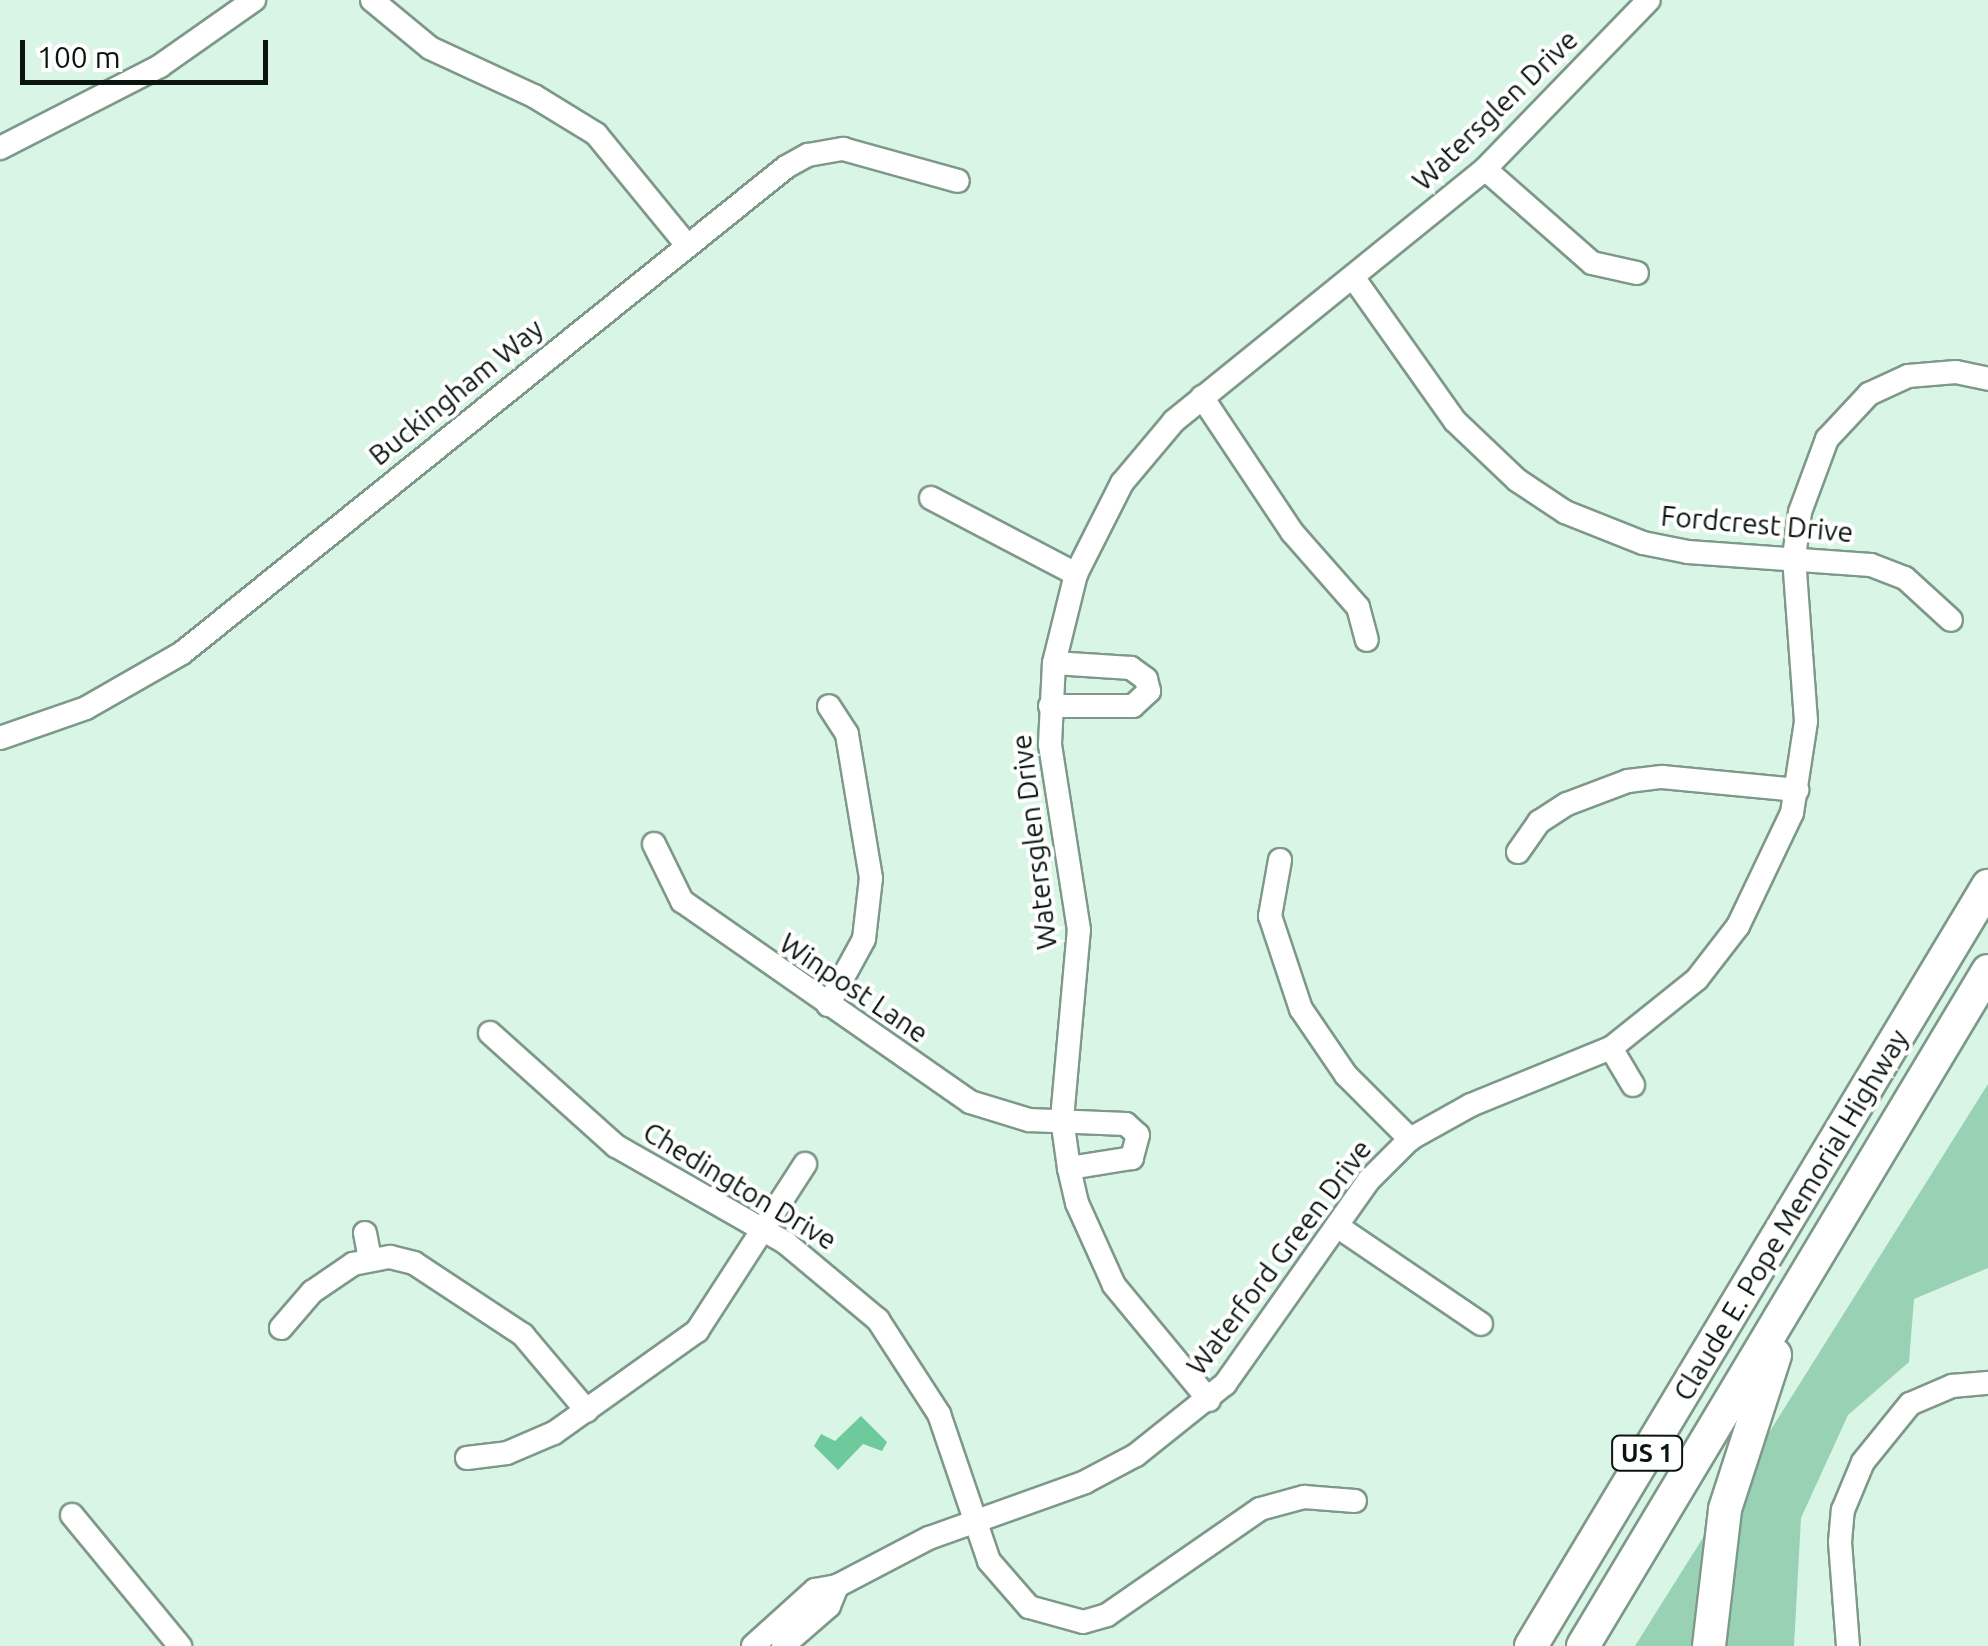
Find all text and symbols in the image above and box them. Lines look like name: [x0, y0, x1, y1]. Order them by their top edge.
scale bar: [25, 20, 272, 82]
street label: Watersglen Drive: [1406, 23, 1584, 197]
text: 100 m: [37, 40, 121, 74]
street label: Buckingham Way: [362, 312, 550, 472]
street label: Fordcrest Drive: [1659, 499, 1855, 549]
street label: Watersglen Drive: [1004, 733, 1064, 951]
street label: Winpost Lane: [773, 926, 935, 1050]
street label: Claude E. Pope Memorial Highway: [1667, 1023, 1915, 1407]
street label: Chedington Drive: [637, 1115, 843, 1257]
street label: Waterford Green Drive: [1180, 1133, 1378, 1381]
road number: US 1: [1610, 1433, 1684, 1473]

